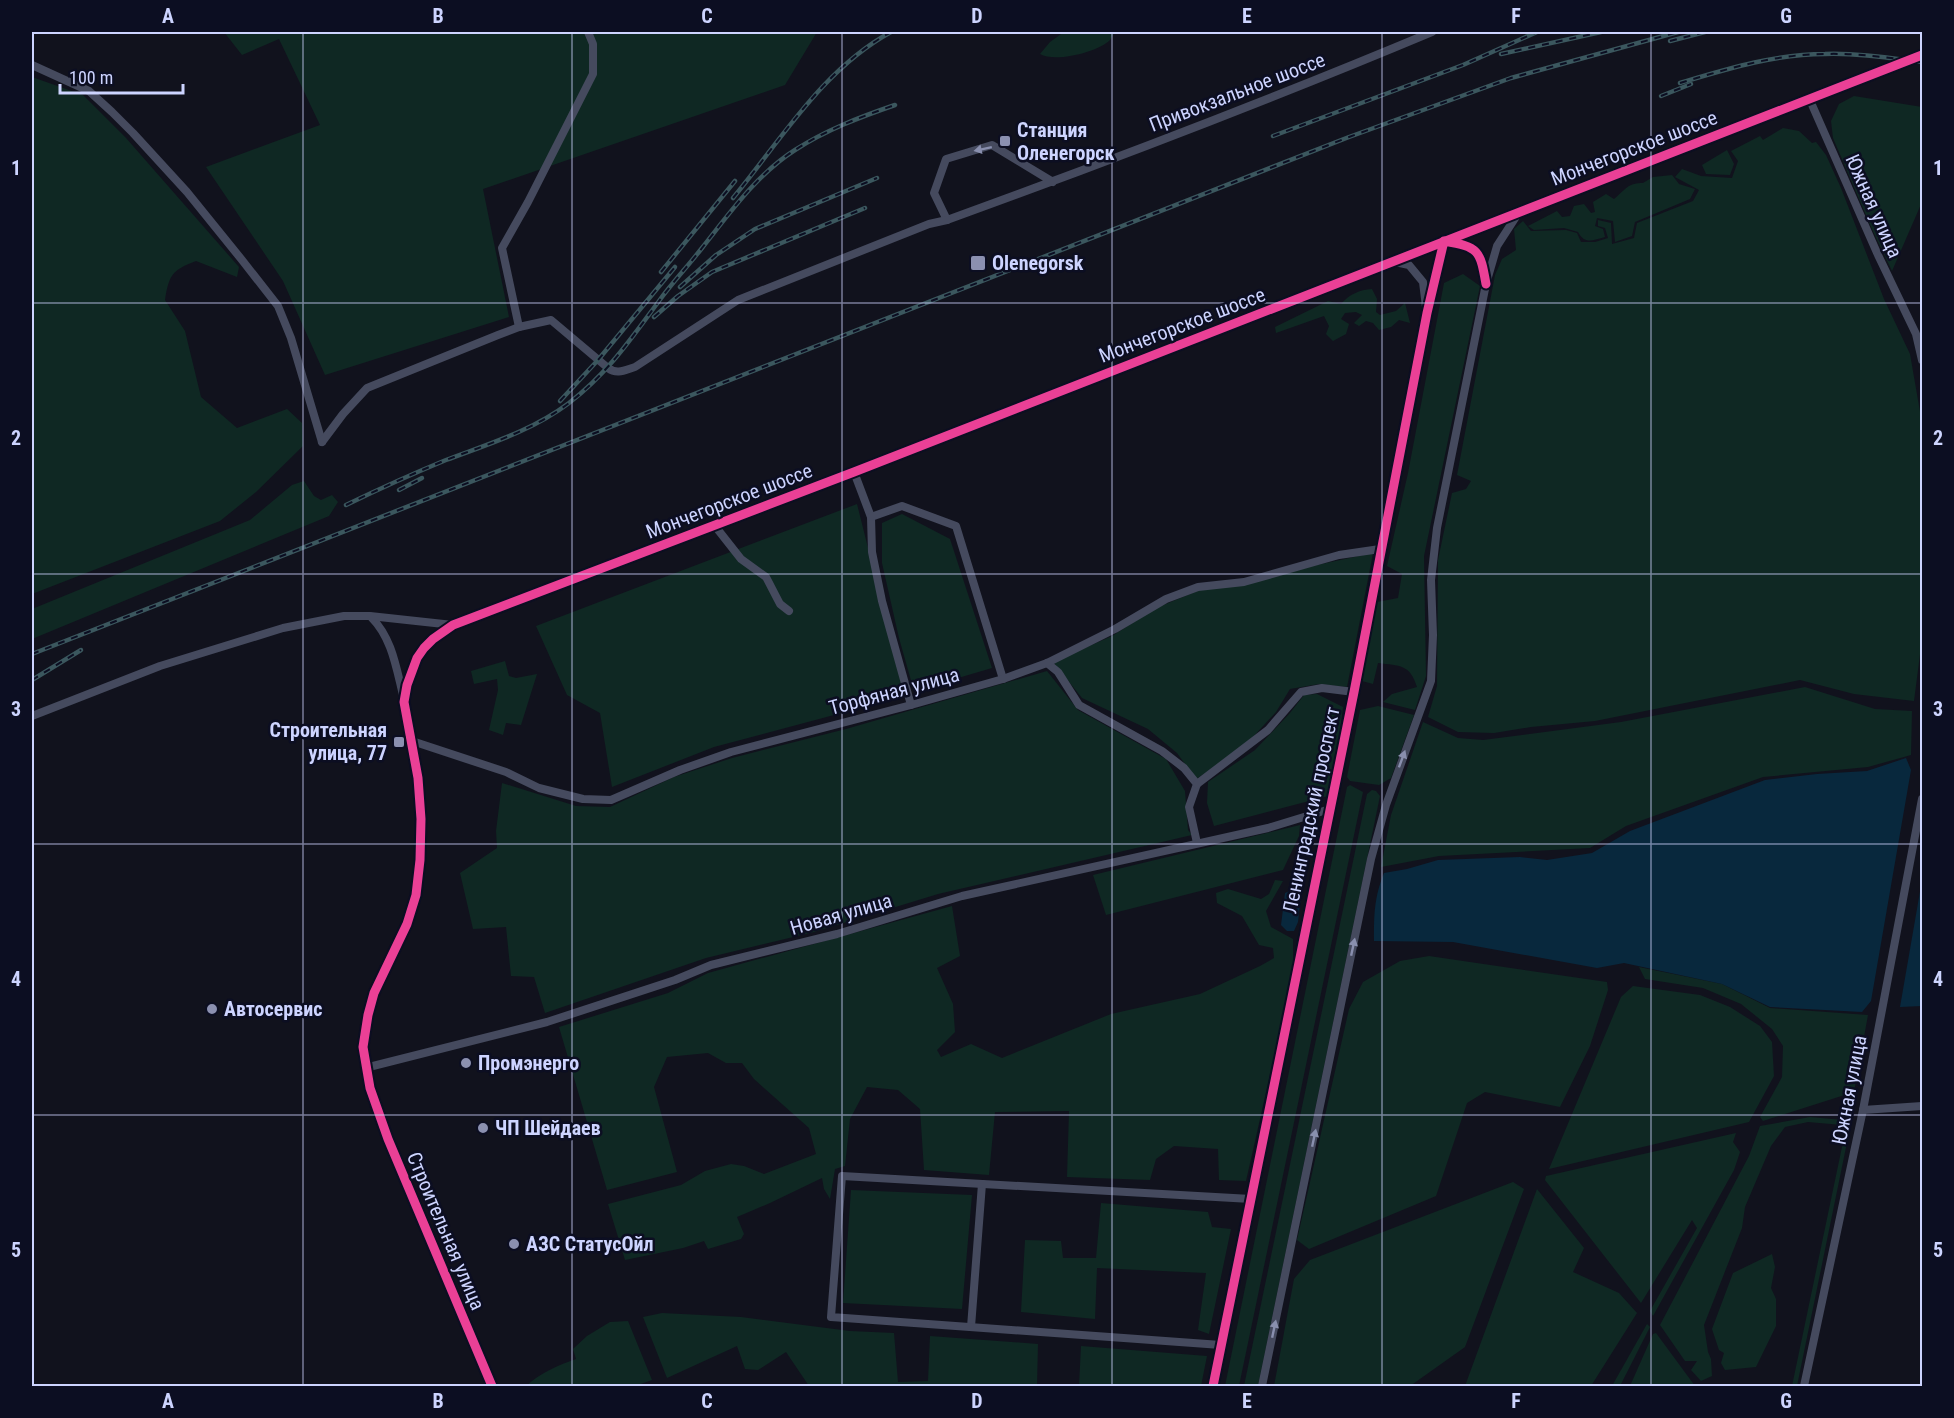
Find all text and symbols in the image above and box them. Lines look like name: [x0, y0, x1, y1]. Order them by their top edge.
text: A: [162, 4, 174, 28]
text: B: [432, 4, 444, 28]
text: C: [701, 4, 713, 28]
text: D: [971, 4, 983, 28]
text: E: [1242, 4, 1252, 28]
text: F: [1511, 4, 1521, 28]
text: G: [1780, 4, 1792, 28]
street label: Привокзальное шоссе: [1146, 47, 1328, 137]
scale bar: [60, 57, 183, 95]
text: 100 m: [69, 67, 113, 88]
street label: Мончегорское шоссе: [1548, 105, 1720, 191]
place label: Станция Оленегорск: [1017, 118, 1115, 165]
marker: Станция Оленегорск: [998, 134, 1012, 148]
one-way arrow: [974, 144, 992, 154]
street label: Южная улица: [1840, 150, 1908, 262]
text: 1: [11, 156, 21, 180]
text: 1: [1933, 156, 1943, 180]
place label: Olenegorsk: [992, 251, 1084, 275]
marker: Olenegorsk: [969, 254, 987, 272]
street label: Мончегорское шоссе: [1096, 282, 1268, 368]
text: 2: [11, 426, 21, 450]
text: 2: [1933, 426, 1943, 450]
street label: Мончегорское шоссе: [643, 458, 815, 544]
street label: Торфяная улица: [826, 662, 962, 720]
text: 3: [11, 697, 21, 721]
text: 3: [1933, 697, 1943, 721]
street label: Ленинградский проспект: [1277, 704, 1345, 916]
place label: Строительная улица, 77: [270, 718, 387, 765]
marker: Строительная улица, 77: [392, 735, 406, 749]
one-way arrow: [1398, 750, 1407, 768]
street label: Новая улица: [787, 888, 895, 940]
one-way arrow: [1349, 938, 1358, 957]
text: 4: [11, 967, 21, 991]
text: 4: [1933, 967, 1943, 991]
place label: Автосервис: [224, 997, 322, 1021]
marker: Автосервис: [205, 1002, 219, 1016]
street label: Южная улица: [1827, 1033, 1871, 1147]
place label: Промэнерго: [478, 1051, 579, 1075]
marker: Промэнерго: [459, 1056, 473, 1070]
place label: ЧП Шейдаев: [495, 1116, 601, 1140]
marker: ЧП Шейдаев: [476, 1121, 490, 1135]
one-way arrow: [1310, 1129, 1319, 1148]
street label: Строительная улица: [402, 1148, 490, 1314]
place label: АЗС СтатусОйл: [526, 1232, 654, 1256]
marker: АЗС СтатусОйл: [507, 1237, 521, 1251]
text: 5: [11, 1238, 21, 1262]
text: 5: [1933, 1238, 1943, 1262]
one-way arrow: [1270, 1319, 1279, 1338]
text: A: [162, 1389, 174, 1413]
text: B: [432, 1389, 444, 1413]
text: C: [701, 1389, 713, 1413]
text: D: [971, 1389, 983, 1413]
text: E: [1242, 1389, 1252, 1413]
text: F: [1511, 1389, 1521, 1413]
text: G: [1780, 1389, 1792, 1413]

